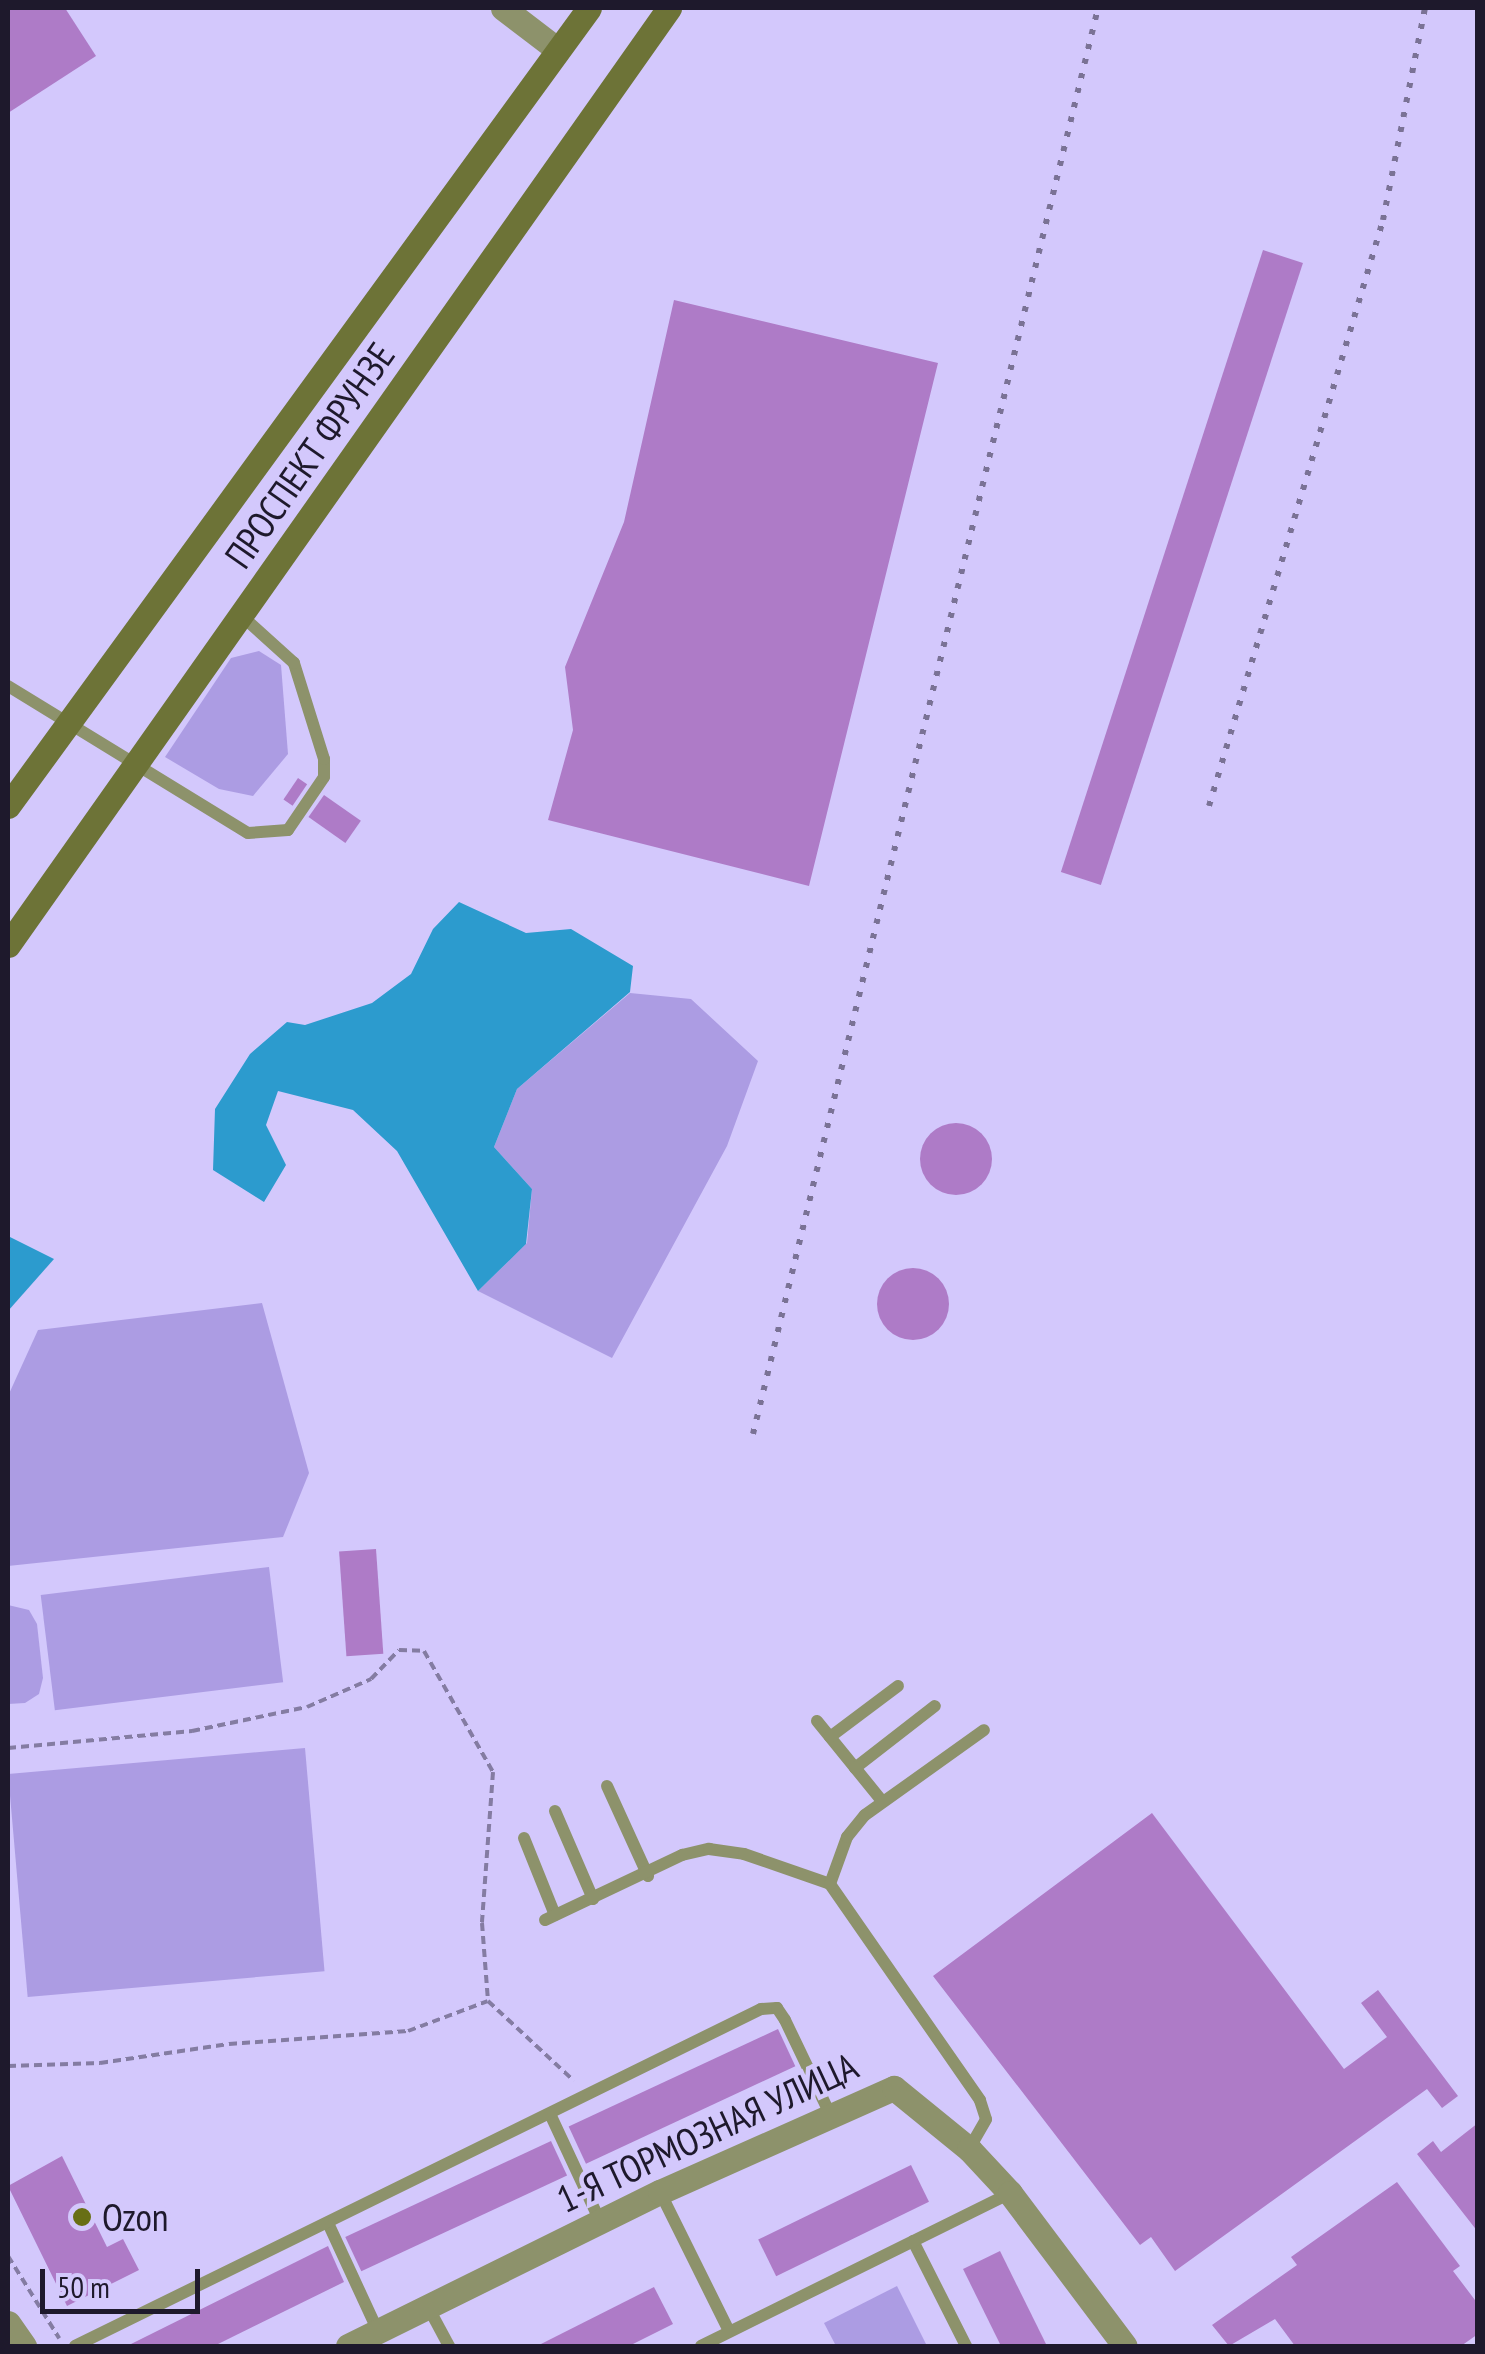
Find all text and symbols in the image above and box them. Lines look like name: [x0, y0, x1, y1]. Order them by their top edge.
street label: ПРОСПЕКТ ФРУНЗЕ: [214, 333, 404, 577]
street label: 1-Я ТОРМОЗНАЯ УЛИЦА: [549, 2042, 865, 2222]
place label: Ozon: [102, 2194, 169, 2240]
marker: Ozon: [71, 2206, 93, 2228]
scale bar: [45, 2249, 205, 2311]
text: 50 m: [57, 2267, 110, 2306]

